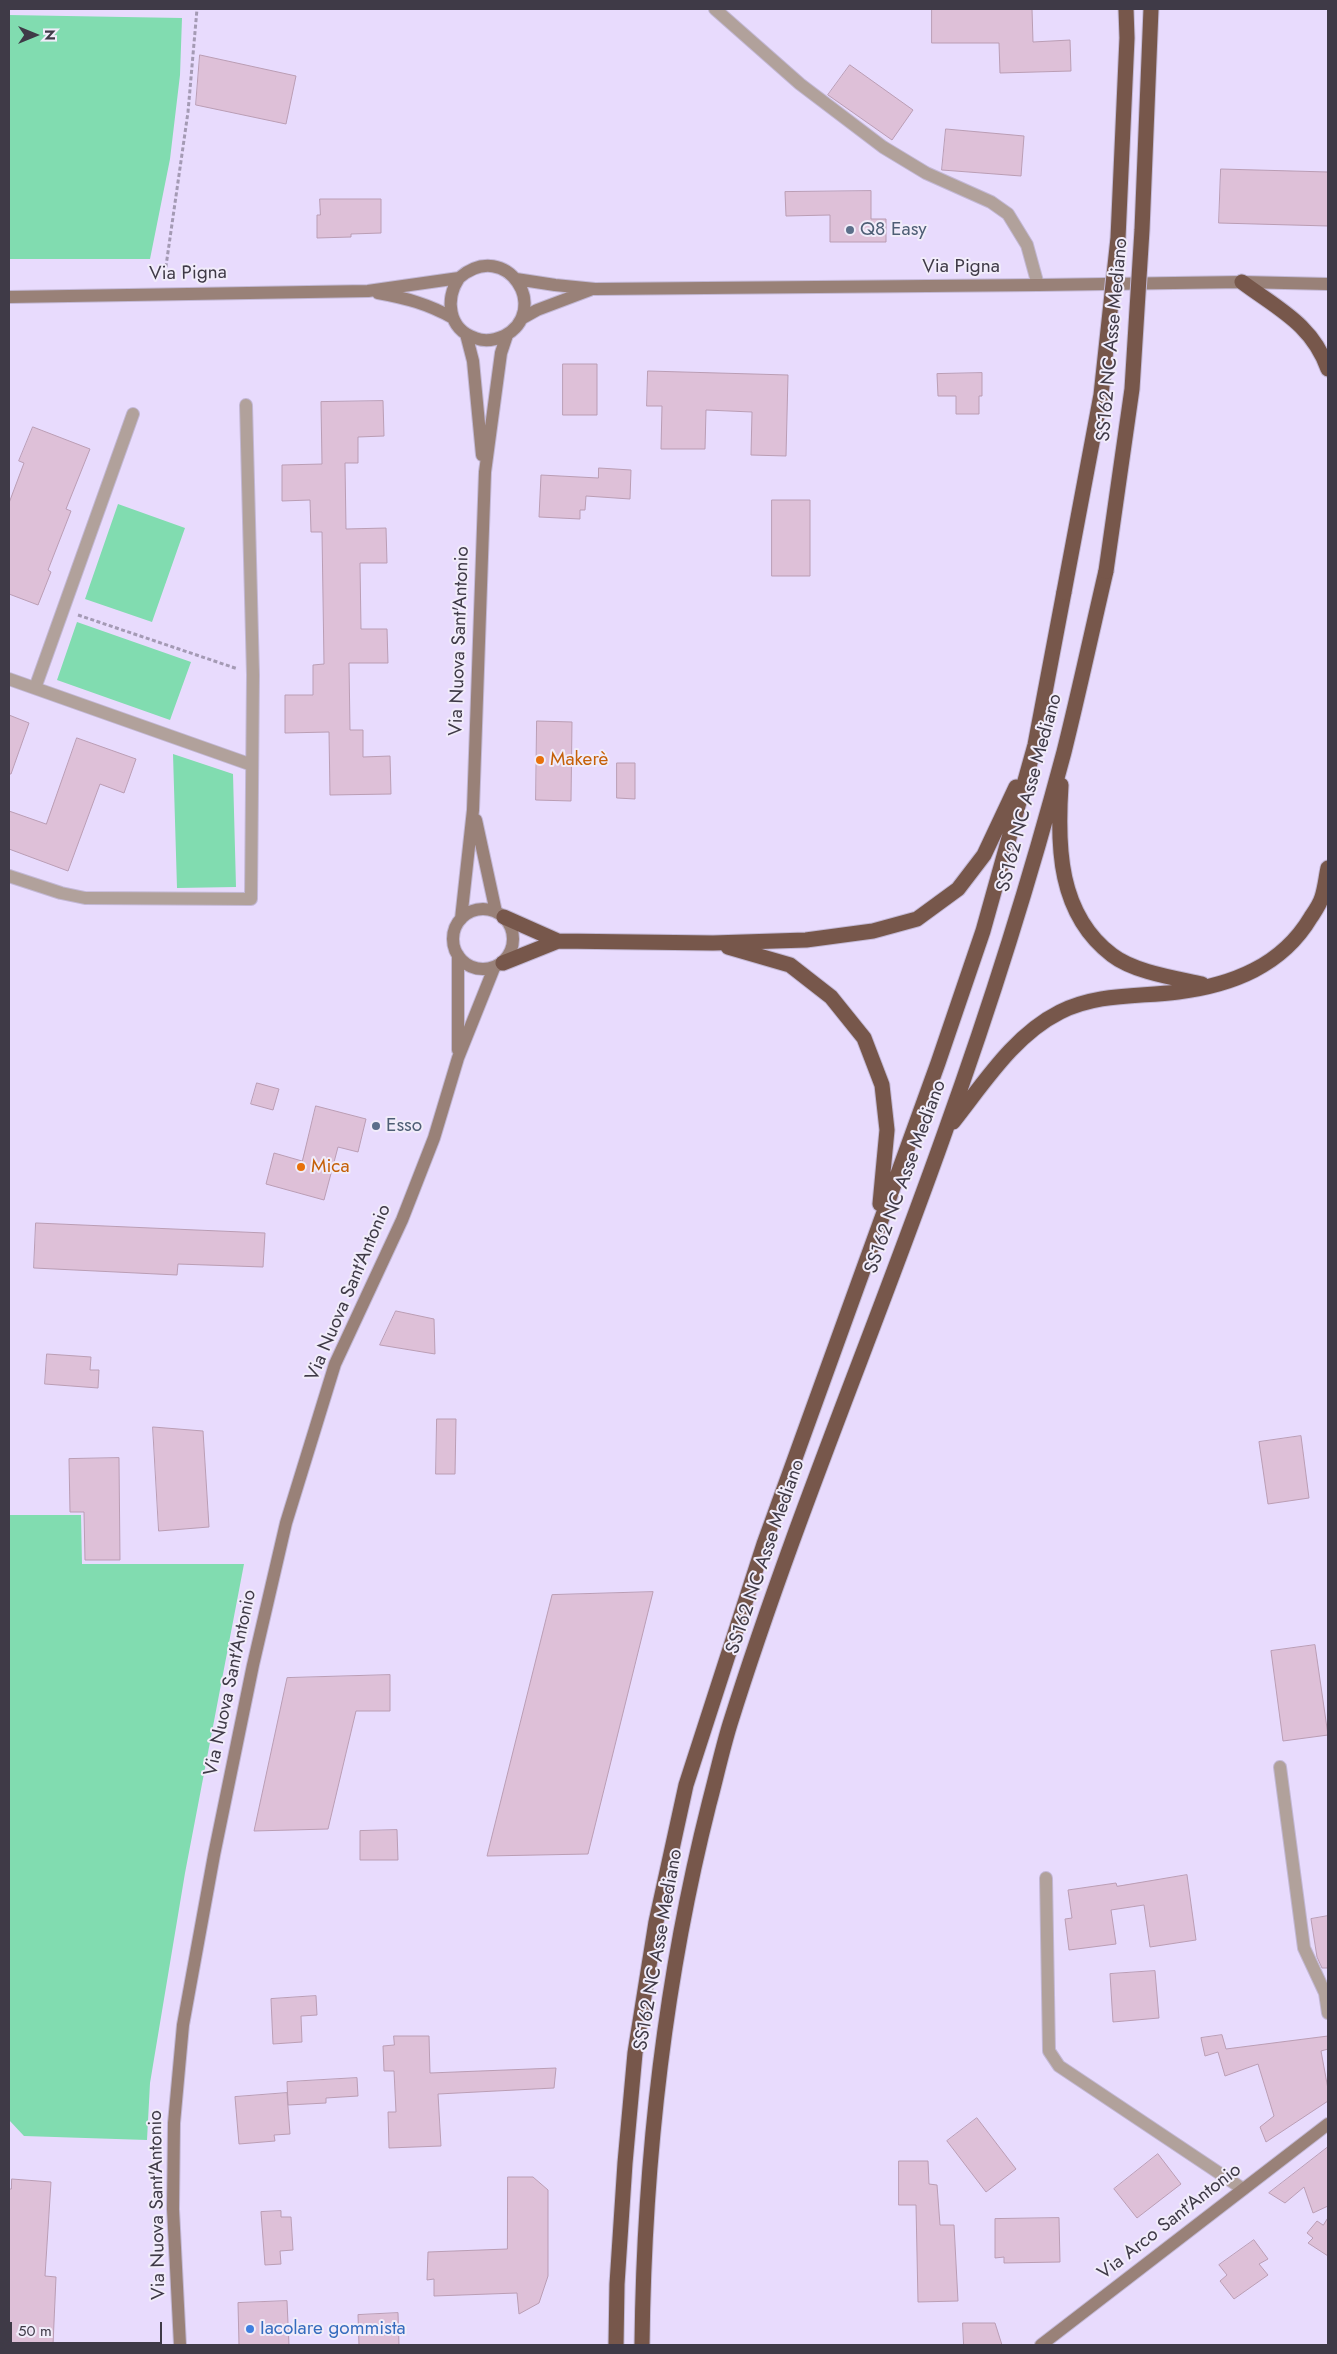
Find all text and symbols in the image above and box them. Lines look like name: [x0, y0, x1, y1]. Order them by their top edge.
north arrow: [10, 10, 60, 60]
text: N: [40, 29, 60, 41]
place label: Q8 Easy: [860, 219, 927, 241]
marker: Q8 Easy: [844, 224, 856, 236]
street label: SS162 NC Asse Mediano: [1093, 237, 1133, 443]
street label: Via Pigna: [922, 256, 1000, 278]
street label: Via Pigna: [149, 262, 227, 286]
street label: Via Nuova Sant'Antonio: [445, 546, 475, 736]
street label: SS162 NC Asse Mediano: [993, 692, 1067, 894]
place label: Makerè: [550, 749, 608, 771]
marker: Makerè: [534, 754, 546, 766]
street label: SS162 NC Asse Mediano: [860, 1077, 952, 1277]
place label: Esso: [386, 1115, 422, 1137]
marker: Esso: [370, 1120, 382, 1132]
place label: Mica: [311, 1156, 350, 1178]
marker: Mica: [295, 1161, 307, 1173]
street label: Via Nuova Sant'Antonio: [301, 1201, 397, 1385]
street label: SS162 NC Asse Mediano: [722, 1457, 810, 1657]
street label: Via Nuova Sant'Antonio: [200, 1588, 262, 1778]
street label: SS162 NC Asse Mediano: [630, 1848, 688, 2052]
street label: Via Nuova Sant'Antonio: [145, 2110, 171, 2300]
street label: Via Arco Sant'Antonio: [1094, 2159, 1246, 2285]
scale bar: [12, 2312, 165, 2344]
place label: Iacolare gommista: [260, 2318, 406, 2340]
text: 50 m: [18, 2320, 52, 2342]
marker: Iacolare gommista: [244, 2323, 256, 2335]

